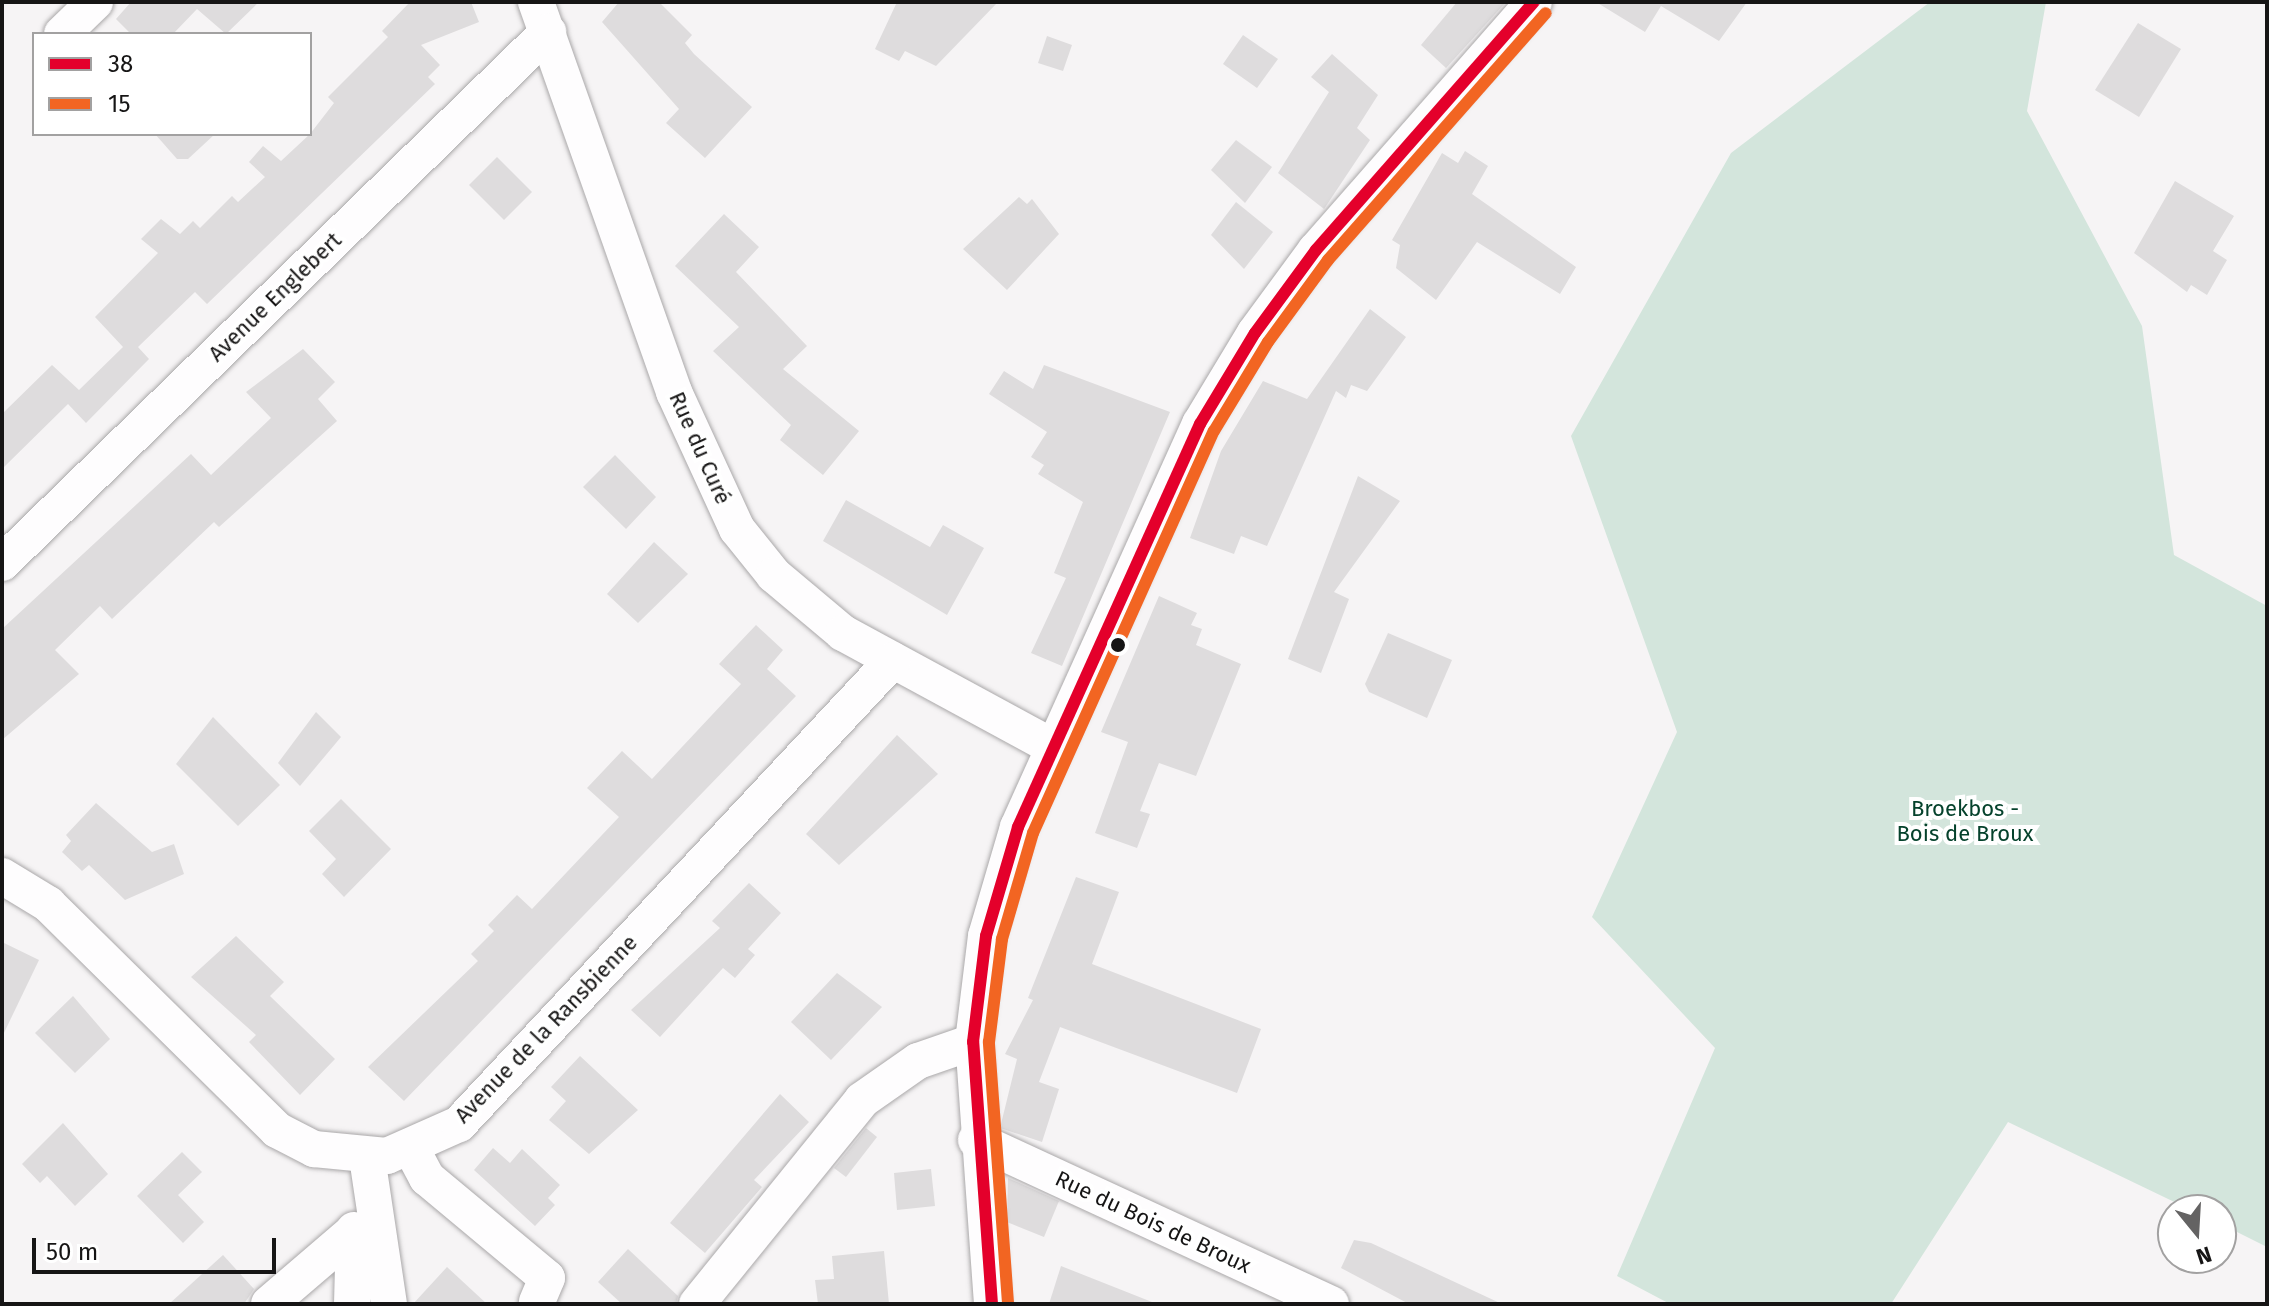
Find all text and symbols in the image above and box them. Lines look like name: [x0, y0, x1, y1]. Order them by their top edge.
legend: [32, 32, 312, 136]
text: 38: [108, 50, 133, 78]
text: 15: [108, 90, 130, 118]
street label: Avenue Englebert: [203, 227, 347, 367]
street label: Rue du Curé: [663, 388, 737, 508]
unlabelled marker: [1110, 637, 1126, 653]
park label: Broekbos - Bois de Broux: [1896, 795, 2034, 846]
street label: Avenue de la Ransbienne: [449, 929, 643, 1129]
street label: Rue du Bois de Broux: [1051, 1165, 1255, 1279]
north arrow: [2157, 1194, 2237, 1274]
scale bar: [36, 1222, 280, 1272]
text: 50 m: [46, 1238, 98, 1266]
text: N: [2193, 1240, 2215, 1270]

